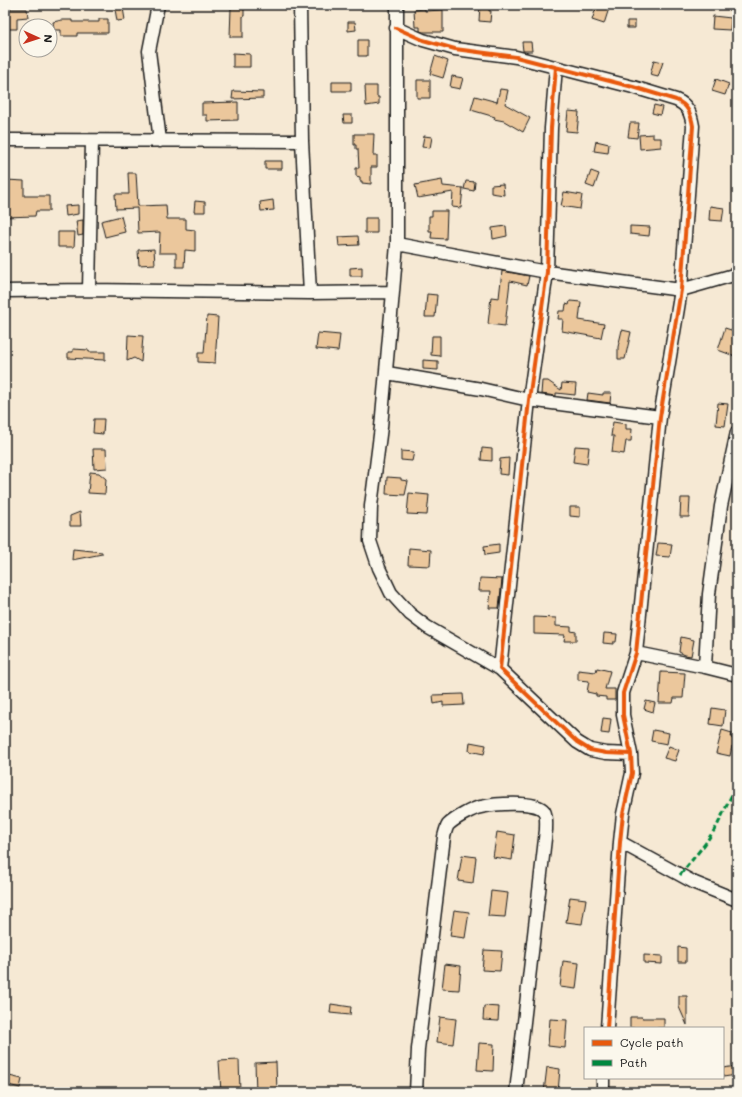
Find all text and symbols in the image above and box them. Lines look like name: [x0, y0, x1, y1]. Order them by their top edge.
north arrow: [18, 18, 58, 58]
text: N: [41, 34, 56, 43]
legend: [584, 1027, 724, 1079]
text: Cycle path: [620, 1034, 683, 1050]
text: Path: [620, 1054, 647, 1070]

